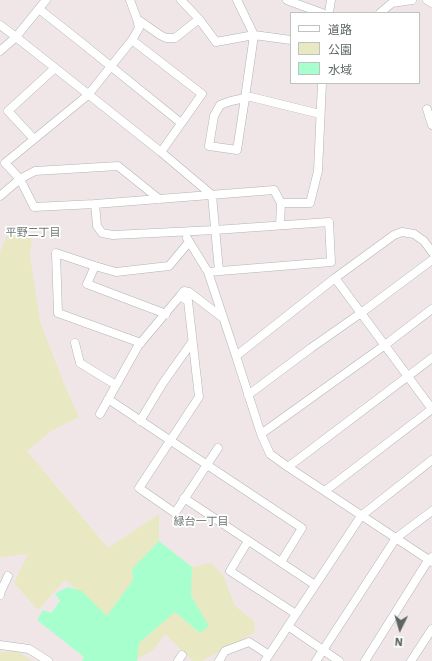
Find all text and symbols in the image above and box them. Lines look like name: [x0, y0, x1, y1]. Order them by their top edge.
legend: [290, 12, 420, 84]
text: 道路: [328, 23, 352, 37]
text: 公園: [328, 43, 352, 57]
text: 水域: [328, 63, 352, 77]
district label: 平野二丁目: [6, 226, 60, 240]
district label: 緑台一丁目: [174, 515, 228, 529]
north arrow: [380, 609, 420, 649]
text: N: [394, 635, 404, 648]

